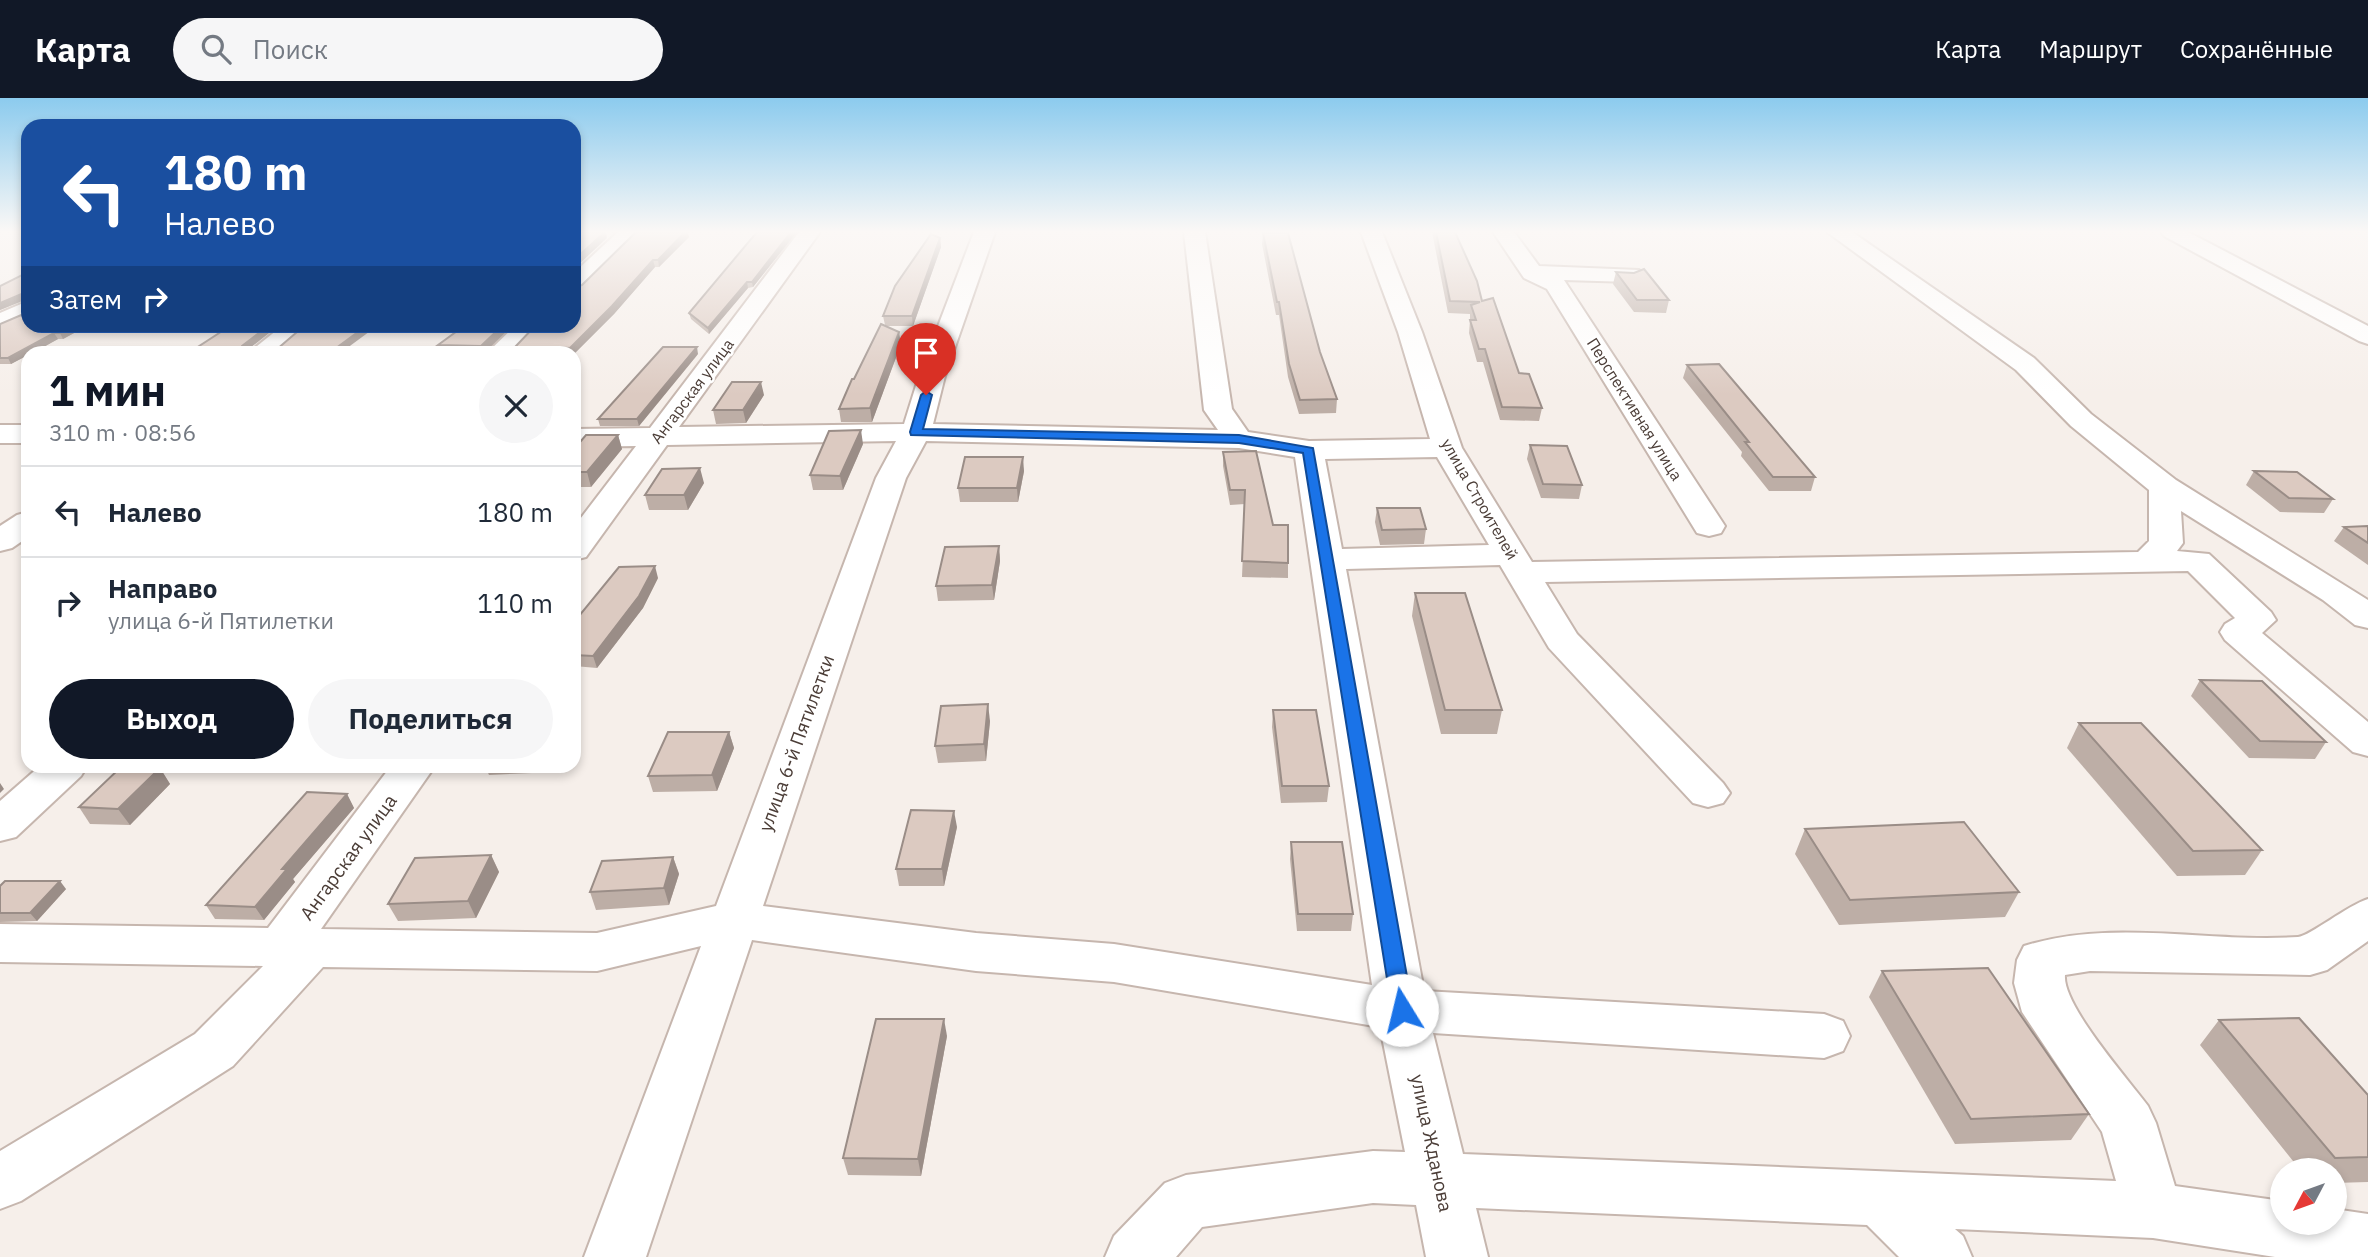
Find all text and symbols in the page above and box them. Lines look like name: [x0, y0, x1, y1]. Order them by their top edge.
search box: [173, 18, 663, 81]
text: Карта: [35, 28, 131, 71]
icon: search: [197, 30, 235, 68]
text: Поиск: [253, 32, 328, 66]
text: Карта: [1935, 33, 2001, 65]
text: Маршрут: [2039, 33, 2142, 65]
text: Сохранённые: [2180, 33, 2333, 65]
text: 180 m: [164, 140, 308, 203]
icon: left: [49, 147, 140, 238]
text: Налево: [164, 202, 275, 244]
icon: right: [136, 280, 174, 318]
text: Затем: [49, 282, 122, 316]
pin: [896, 323, 956, 395]
street label: Ангарская улица: [646, 334, 738, 447]
icon: arrive: [907, 334, 945, 372]
street label: Перспективная улица: [1583, 334, 1687, 484]
text: 1 мин: [49, 363, 166, 418]
button: close: [479, 369, 553, 443]
text: 310 m · 08:56: [49, 417, 196, 447]
street label: улица Строителей: [1437, 435, 1523, 563]
icon: left: [49, 493, 87, 531]
text: Налево: [108, 495, 202, 529]
text: 180 m: [477, 495, 553, 529]
text: Направо: [108, 571, 217, 605]
icon: right: [49, 584, 87, 622]
text: 110 m: [477, 586, 553, 620]
text: улица 6-й Пятилетки: [108, 605, 334, 635]
street label: улица 6-й Пятилетки: [753, 651, 839, 835]
button: Выход: [49, 679, 294, 759]
button: Поделиться: [308, 679, 553, 759]
street label: Ангарская улица: [294, 789, 402, 925]
position arrow: [1365, 973, 1439, 1047]
street label: улица Жданова: [1406, 1072, 1458, 1214]
north arrow: [2270, 1158, 2347, 1236]
map controls: [2270, 1158, 2347, 1235]

